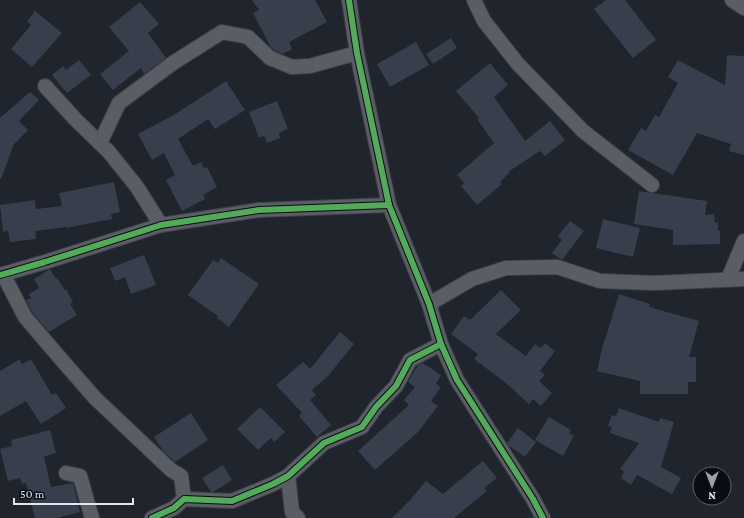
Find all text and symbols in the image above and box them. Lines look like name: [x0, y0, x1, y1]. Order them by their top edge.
north arrow: [692, 466, 732, 506]
scale bar: [14, 480, 133, 506]
text: 50 m: [20, 487, 45, 501]
text: N: [708, 490, 716, 502]

